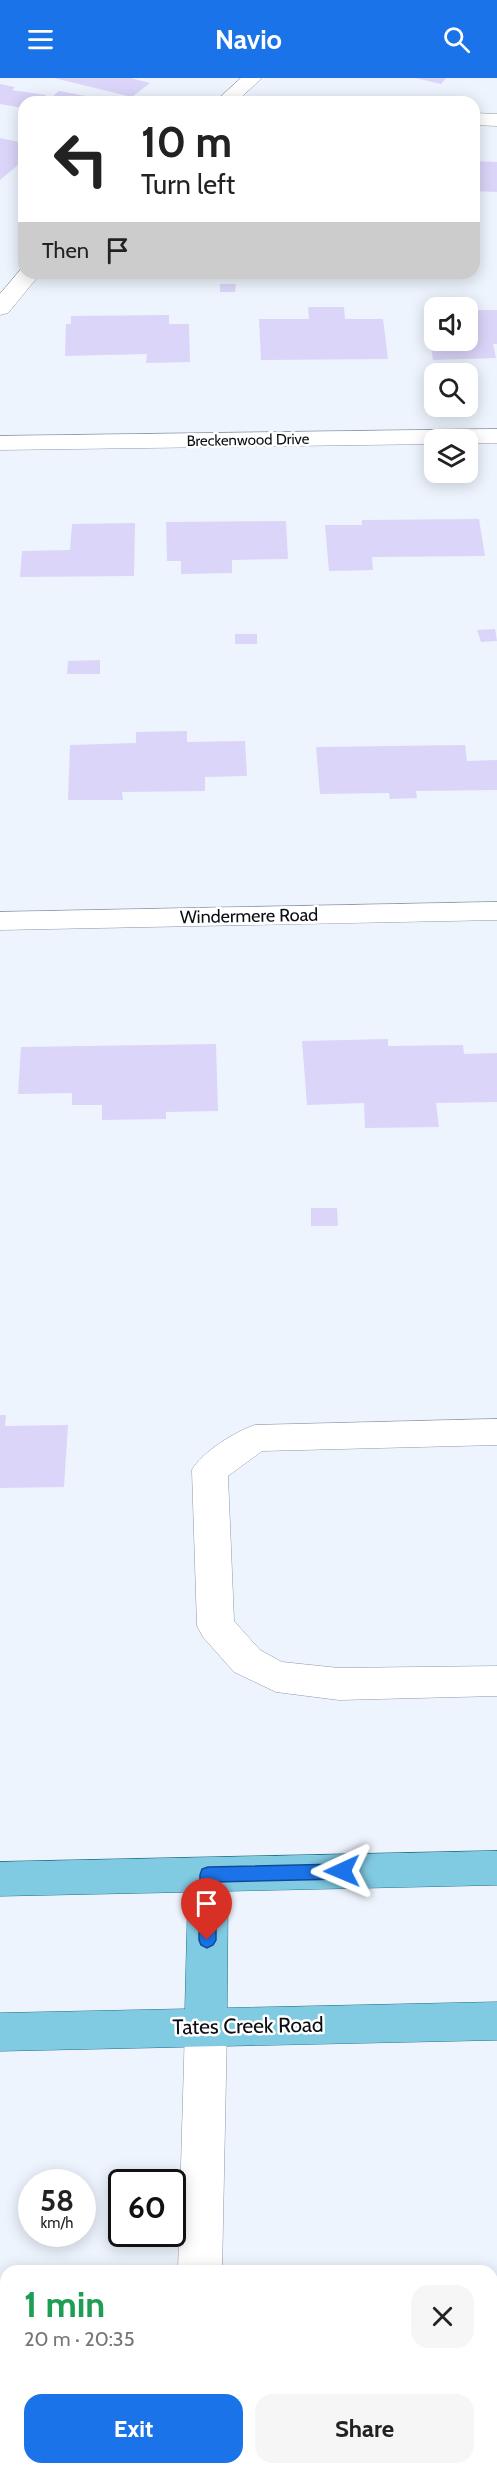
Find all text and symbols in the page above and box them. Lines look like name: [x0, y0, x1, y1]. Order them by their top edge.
icon: menu: [24, 23, 57, 56]
text: Navio: [215, 23, 282, 56]
icon: search: [440, 23, 473, 56]
text: 10 m: [141, 116, 232, 168]
icon: left: [42, 120, 120, 198]
text: Turn left: [141, 168, 235, 201]
icon: arrive: [101, 234, 134, 267]
text: Then: [42, 237, 89, 264]
map controls: [424, 297, 478, 483]
button: sound: [424, 297, 478, 351]
button: search: [424, 363, 478, 417]
button: layers: [424, 429, 478, 483]
street label: Breckenwood Drive: [186, 430, 310, 450]
street label: Windermere Road: [180, 904, 318, 928]
position arrow: [310, 1839, 374, 1903]
pin: [181, 1878, 232, 1940]
icon: arrive: [190, 1887, 223, 1920]
street label: Tates Creek Road: [172, 2012, 324, 2039]
speed limit sign: 60: [108, 2169, 186, 2247]
text: 58: [40, 2182, 74, 2219]
text: km/h: [41, 2214, 73, 2232]
text: 1 min: [24, 2282, 105, 2326]
button: close: [411, 2285, 474, 2348]
text: 20 m · 20:35: [24, 2327, 134, 2351]
button: Exit: [24, 2394, 243, 2463]
button: Share: [255, 2394, 474, 2463]

